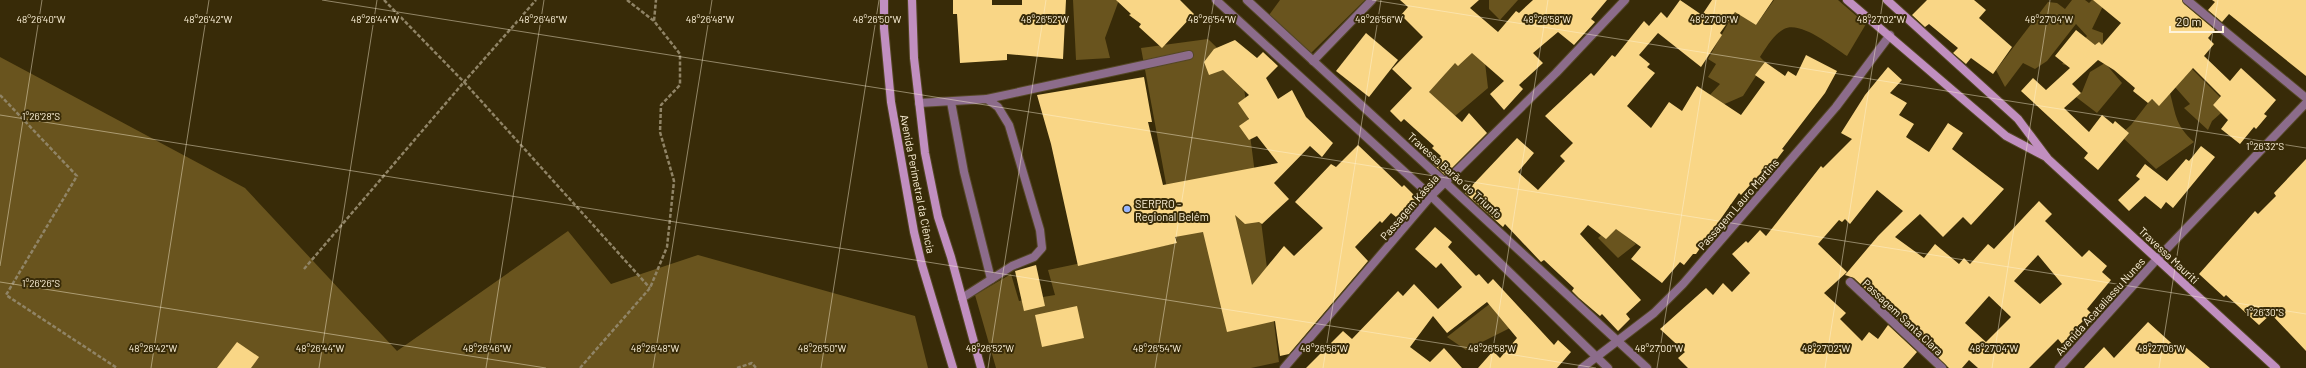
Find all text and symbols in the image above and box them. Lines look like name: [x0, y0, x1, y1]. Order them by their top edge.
scale bar: [2170, 8, 2223, 34]
text: 48°26'40"W: [17, 13, 66, 25]
text: 48°26'42"W: [184, 13, 232, 25]
text: 48°26'44"W: [351, 13, 399, 25]
text: 48°26'46"W: [519, 13, 567, 25]
text: 48°26'48"W: [686, 13, 734, 25]
text: 48°26'50"W: [853, 13, 901, 25]
text: 48°26'52"W: [1021, 13, 1069, 25]
text: 48°26'54"W: [1188, 13, 1236, 25]
text: 48°26'56"W: [1355, 13, 1403, 25]
text: 48°26'58"W: [1523, 13, 1571, 25]
text: 48°27'00"W: [1690, 13, 1739, 25]
text: 48°27'02"W: [1857, 13, 1905, 25]
text: 48°27'04"W: [2025, 13, 2073, 25]
text: 20 m: [2176, 14, 2202, 28]
text: 1°26'28"S: [22, 110, 60, 122]
street label: Avenida Perimetral da Ciência: [898, 113, 938, 255]
street label: Travessa Barão do Triunfo: [1405, 129, 1505, 221]
text: 1°26'32"S: [2246, 140, 2284, 152]
street label: Passagem Lauro Martins: [1695, 156, 1781, 252]
street label: Passagem Kássia: [1377, 172, 1441, 242]
place label: SERPRO - Regional Belém: [1135, 197, 1209, 223]
marker: SERPRO - Regional Belém: [1122, 204, 1132, 214]
street label: Travessa Mauriti: [2136, 224, 2202, 286]
street label: Avenida Acataliassu Nunes: [2053, 254, 2147, 358]
street label: Passagem Santa Clara: [1860, 276, 1946, 358]
text: 1°26'26"S: [22, 277, 60, 289]
text: 1°26'30"S: [2246, 306, 2284, 318]
text: 48°26'42"W: [129, 342, 177, 354]
text: 48°26'44"W: [296, 342, 344, 354]
text: 48°26'46"W: [463, 342, 511, 354]
text: 48°26'48"W: [631, 342, 679, 354]
text: 48°26'50"W: [798, 342, 846, 354]
text: 48°26'52"W: [966, 342, 1014, 354]
text: 48°26'54"W: [1133, 342, 1181, 354]
text: 48°26'56"W: [1300, 342, 1348, 354]
text: 48°26'58"W: [1468, 342, 1516, 354]
text: 48°27'00"W: [1635, 342, 1684, 354]
text: 48°27'02"W: [1802, 342, 1850, 354]
text: 48°27'04"W: [1970, 342, 2018, 354]
text: 48°27'06"W: [2137, 342, 2185, 354]

